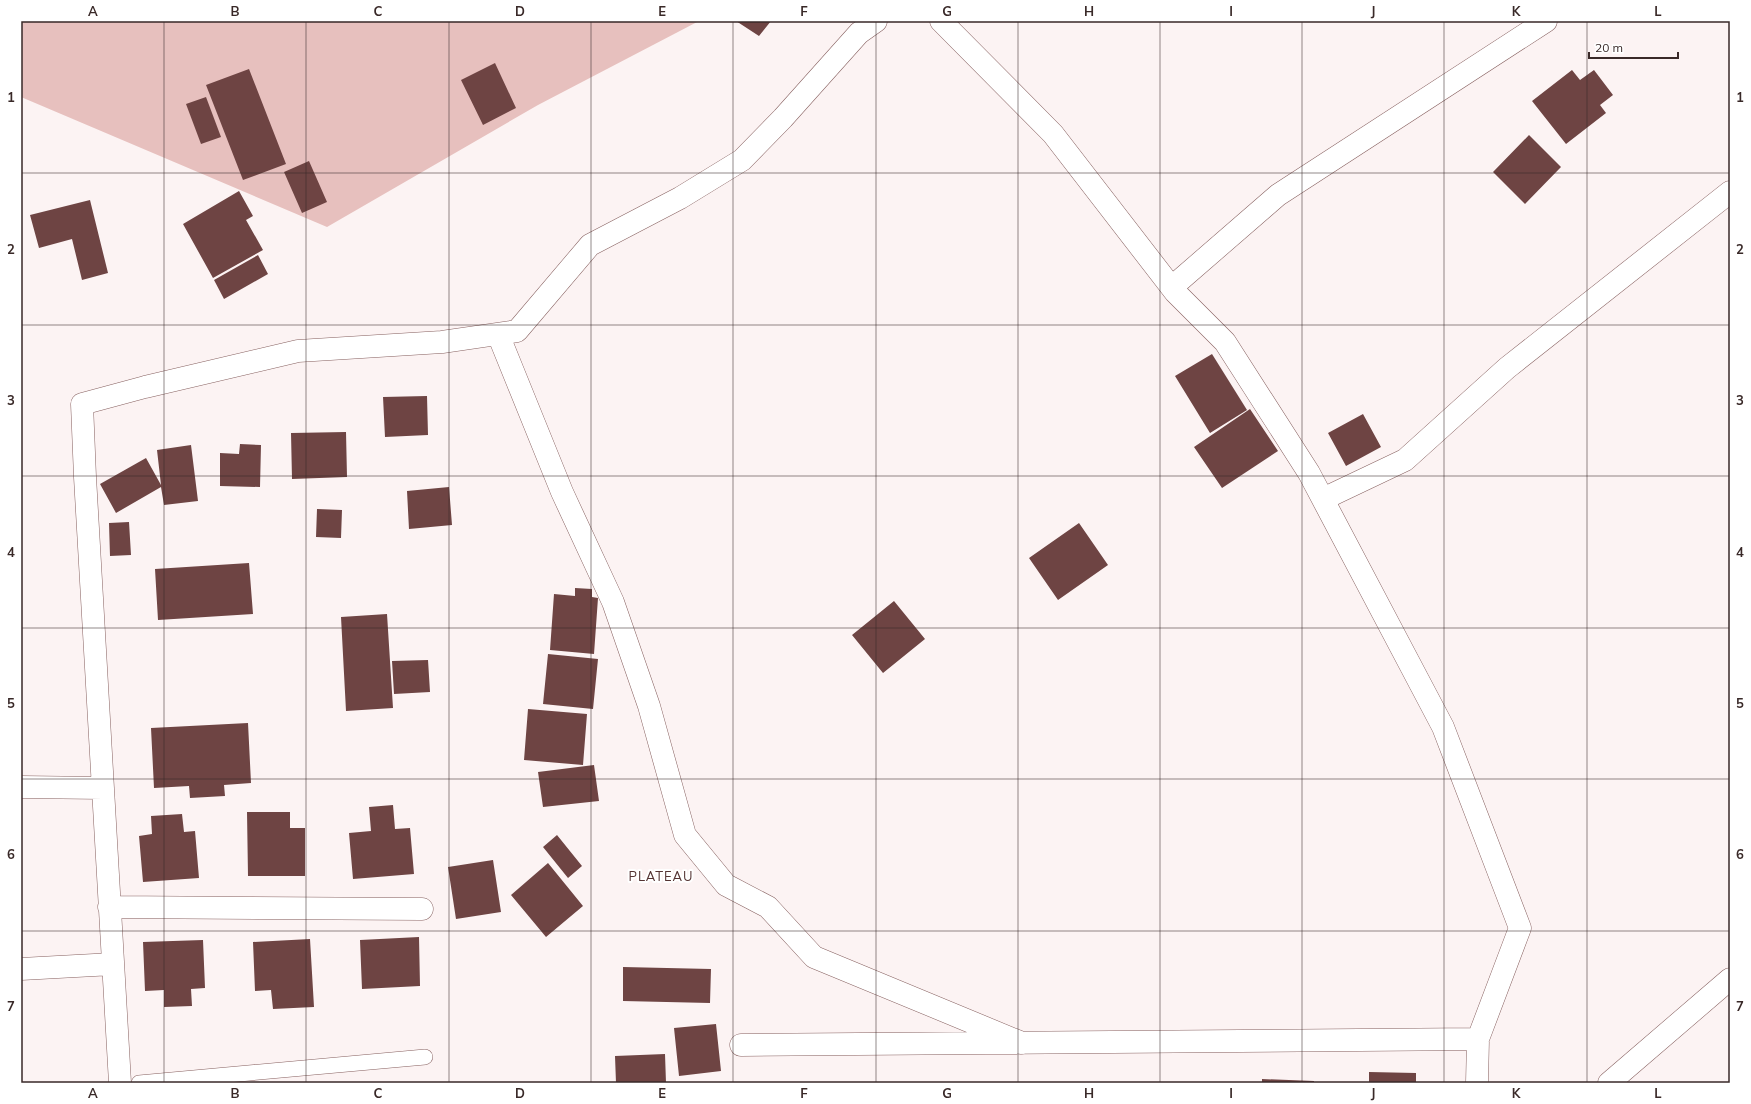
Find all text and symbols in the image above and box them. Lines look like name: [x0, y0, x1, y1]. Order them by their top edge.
text: A: [88, 3, 98, 19]
text: B: [231, 3, 240, 19]
text: C: [374, 3, 383, 19]
text: D: [515, 3, 525, 19]
text: E: [658, 3, 666, 19]
text: F: [800, 3, 808, 19]
text: G: [942, 3, 952, 19]
text: H: [1084, 3, 1094, 19]
text: I: [1229, 3, 1233, 19]
text: J: [1371, 3, 1375, 19]
text: K: [1512, 3, 1522, 19]
text: L: [1654, 3, 1662, 19]
scale bar: [1589, 34, 1678, 60]
text: 20 m: [1595, 40, 1623, 55]
text: 1: [7, 89, 15, 105]
text: 1: [1736, 89, 1744, 105]
text: 2: [7, 241, 15, 257]
text: 2: [1736, 241, 1744, 257]
text: 3: [7, 392, 15, 408]
text: 3: [1736, 392, 1744, 408]
text: 4: [7, 544, 15, 560]
text: 4: [1736, 544, 1744, 560]
text: 5: [7, 695, 15, 711]
text: 5: [1736, 695, 1744, 711]
text: 6: [7, 846, 15, 862]
text: 6: [1736, 846, 1744, 862]
district label: PLATEAU: [628, 868, 694, 884]
text: 7: [7, 998, 15, 1014]
text: 7: [1736, 998, 1744, 1014]
text: A: [88, 1085, 98, 1101]
text: B: [231, 1085, 240, 1101]
text: C: [374, 1085, 383, 1101]
text: D: [515, 1085, 525, 1101]
text: E: [658, 1085, 666, 1101]
text: F: [800, 1085, 808, 1101]
text: G: [942, 1085, 952, 1101]
text: H: [1084, 1085, 1094, 1101]
text: I: [1229, 1085, 1233, 1101]
text: J: [1371, 1085, 1375, 1101]
text: K: [1512, 1085, 1522, 1101]
text: L: [1654, 1085, 1662, 1101]

